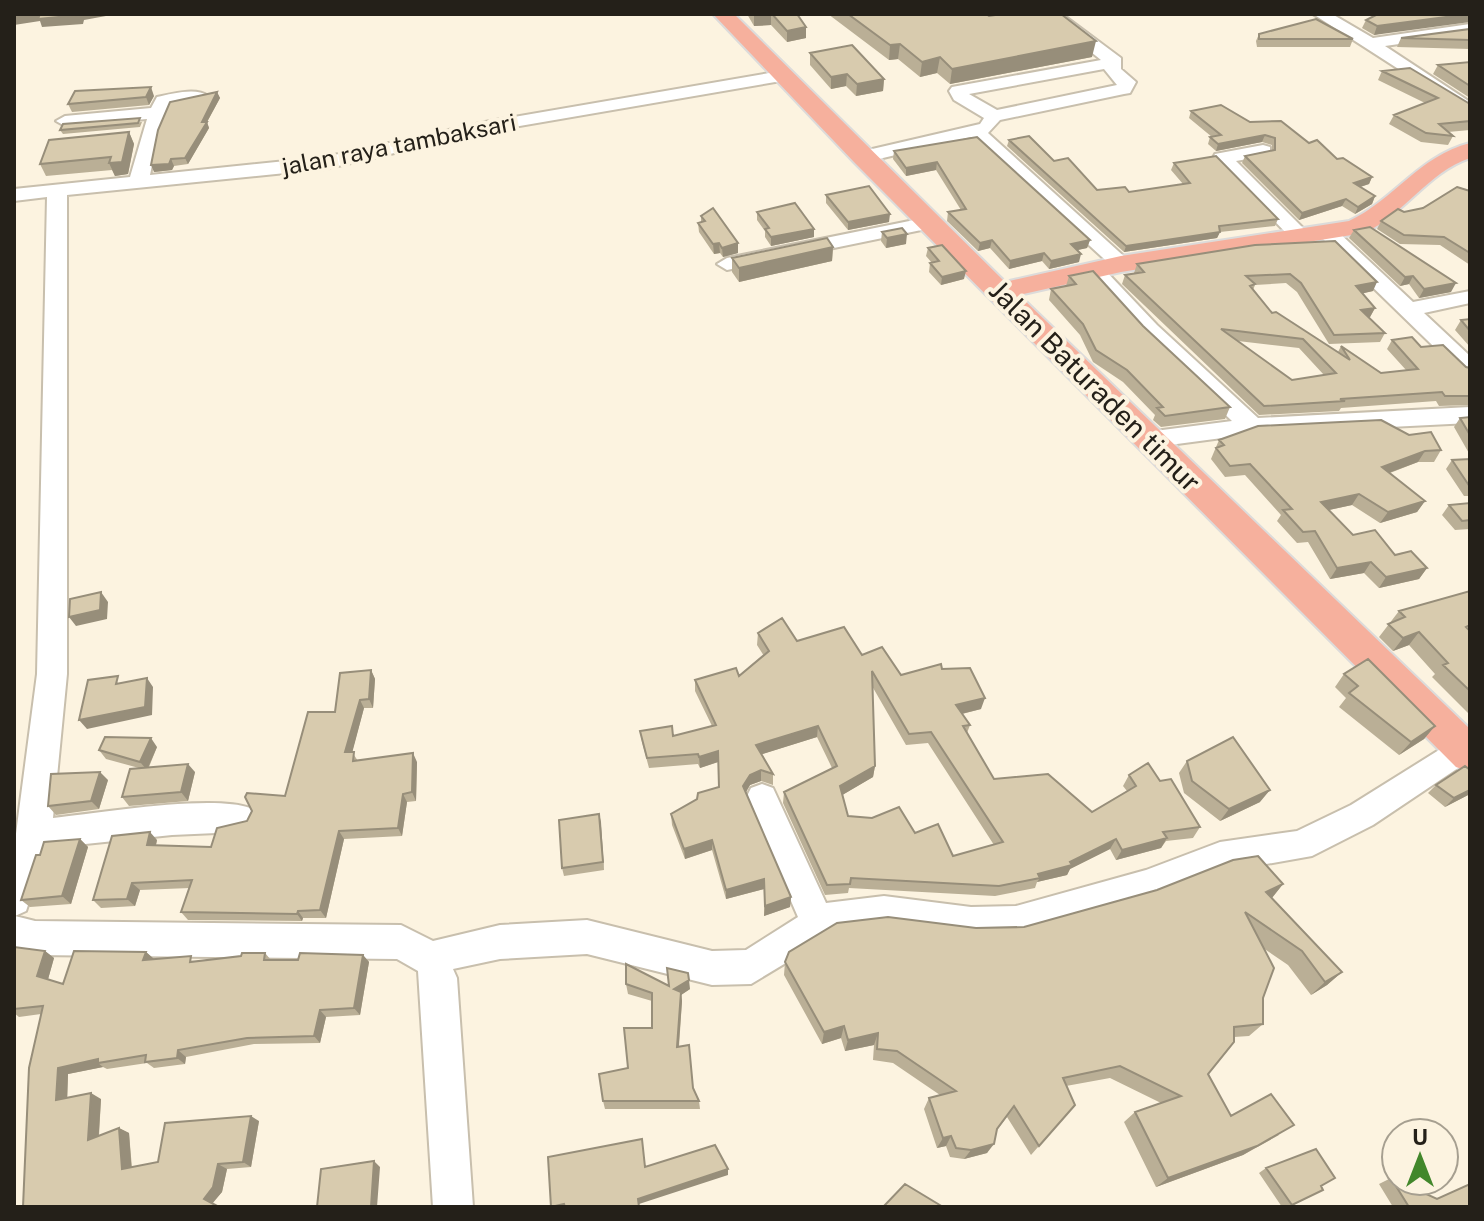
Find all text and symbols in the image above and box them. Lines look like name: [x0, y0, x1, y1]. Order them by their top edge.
street label: jalan raya tambaksari: [278, 108, 518, 181]
street label: Jalan Baturaden timur: [983, 273, 1208, 498]
north arrow: [1380, 1117, 1460, 1197]
text: U: [1412, 1124, 1428, 1150]

